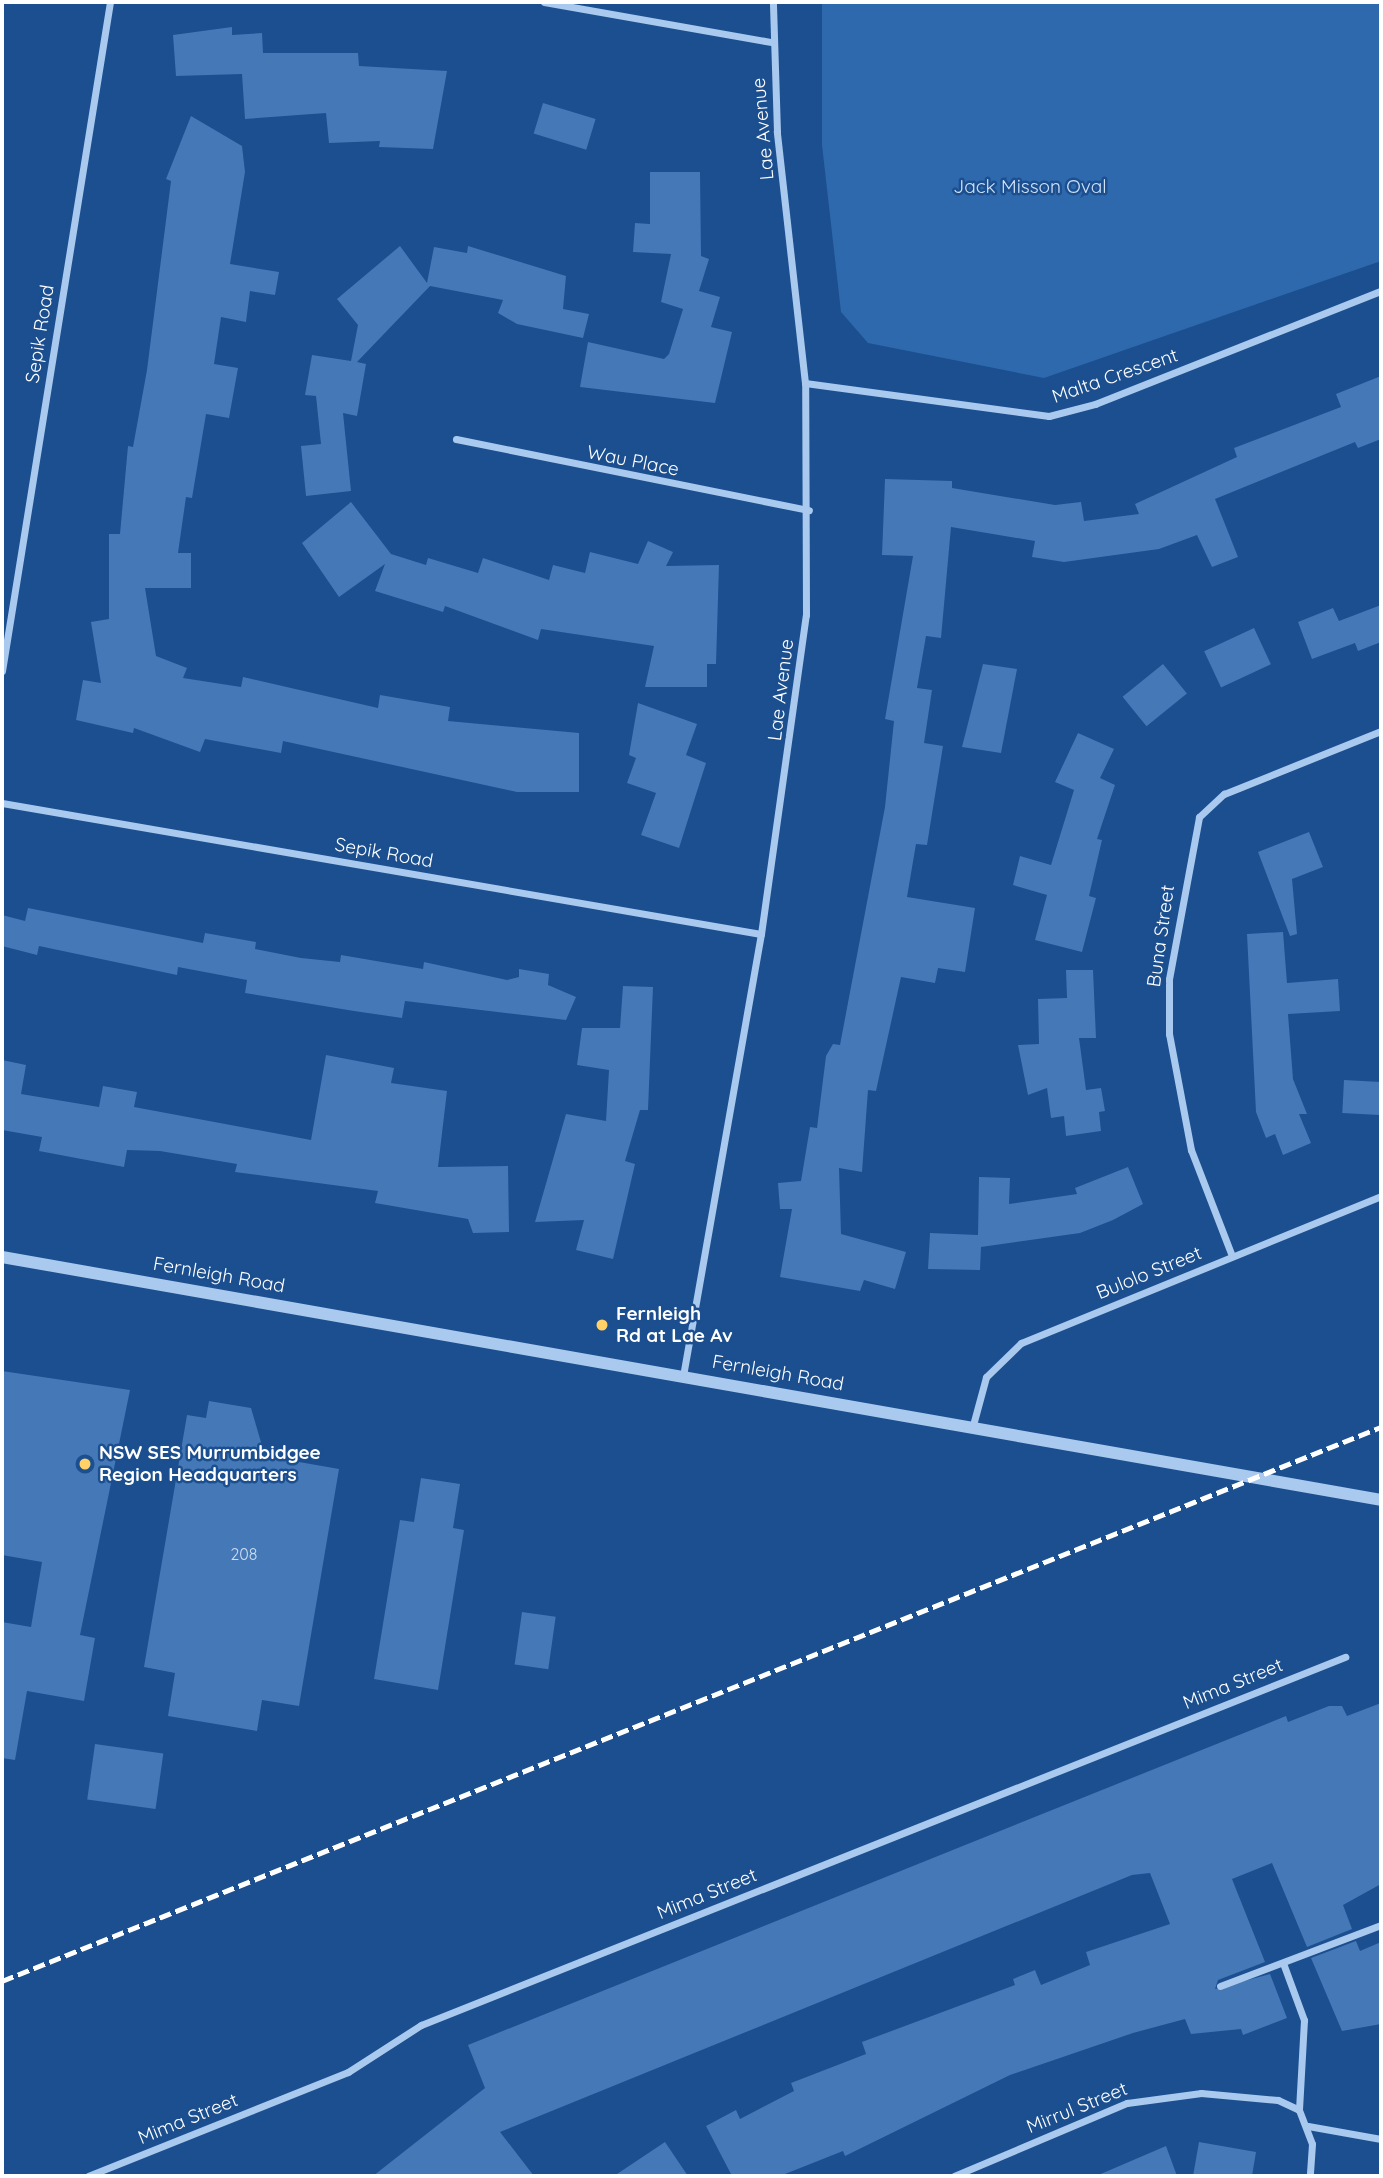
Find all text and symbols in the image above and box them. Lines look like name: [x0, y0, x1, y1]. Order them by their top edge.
street label: Lae Avenue: [747, 77, 779, 181]
park label: Jack Misson Oval: [953, 176, 1107, 198]
street label: Sepik Road: [21, 283, 59, 385]
street label: Malta Crescent: [1049, 344, 1181, 408]
street label: Wau Place: [585, 441, 681, 481]
street label: Lae Avenue: [763, 638, 799, 742]
street label: Sepik Road: [333, 833, 435, 873]
street label: Buna Street: [1143, 884, 1179, 988]
street label: Bulolo Street: [1093, 1242, 1205, 1304]
street label: Fernleigh Road: [151, 1252, 287, 1298]
place label: Fernleigh Rd at Lae Av: [616, 1303, 733, 1347]
marker: Fernleigh Rd at Lae Av: [594, 1317, 610, 1333]
street label: Fernleigh Road: [710, 1350, 846, 1396]
place label: NSW SES Murrumbidgee Region Headquarters: [99, 1442, 321, 1486]
marker: NSW SES Murrumbidgee Region Headquarters: [77, 1456, 93, 1472]
house number: 208: [230, 1544, 258, 1564]
street label: Mima Street: [1180, 1654, 1286, 1714]
street label: Mima Street: [654, 1864, 760, 1924]
street label: Mirrul Street: [1023, 2077, 1131, 2139]
street label: Mima Street: [135, 2089, 241, 2149]

